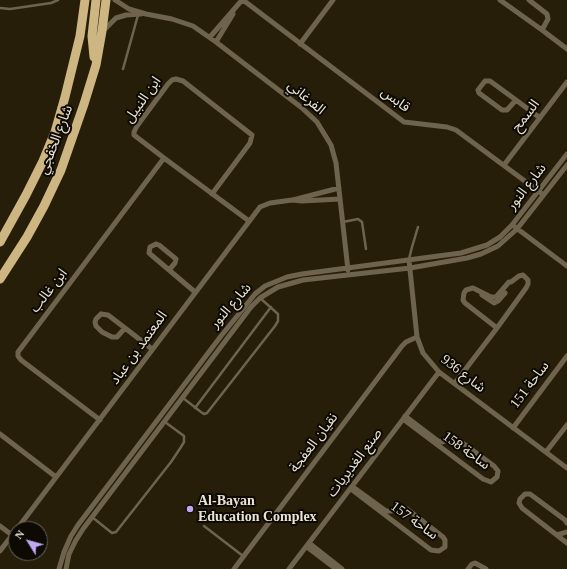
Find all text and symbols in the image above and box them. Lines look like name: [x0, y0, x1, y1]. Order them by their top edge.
street label: ابن النبيل: [121, 74, 165, 126]
street label: الفرغاني: [284, 77, 328, 119]
street label: قابس: [377, 84, 413, 116]
street label: السمح: [508, 97, 544, 135]
street label: شارع الخفجي: [35, 103, 77, 177]
street label: شارع النور: [504, 160, 550, 214]
street label: ابن غالب: [27, 266, 71, 316]
street label: شارع النور: [207, 280, 255, 332]
street label: المعتمد بن عباد: [107, 308, 171, 388]
street label: شارع 936: [437, 351, 489, 397]
street label: ساحة 151: [507, 358, 553, 412]
street label: نقيان العفجة: [286, 410, 342, 476]
street label: صنع الغديريات: [324, 425, 386, 501]
street label: ساحة 158: [439, 428, 493, 474]
place label: Al-Bayan Education Complex: [198, 493, 317, 526]
street label: ساحة 157: [387, 498, 441, 544]
marker: Al-Bayan Education Complex: [185, 504, 195, 514]
north arrow: [8, 521, 48, 561]
text: N: [12, 528, 26, 541]

